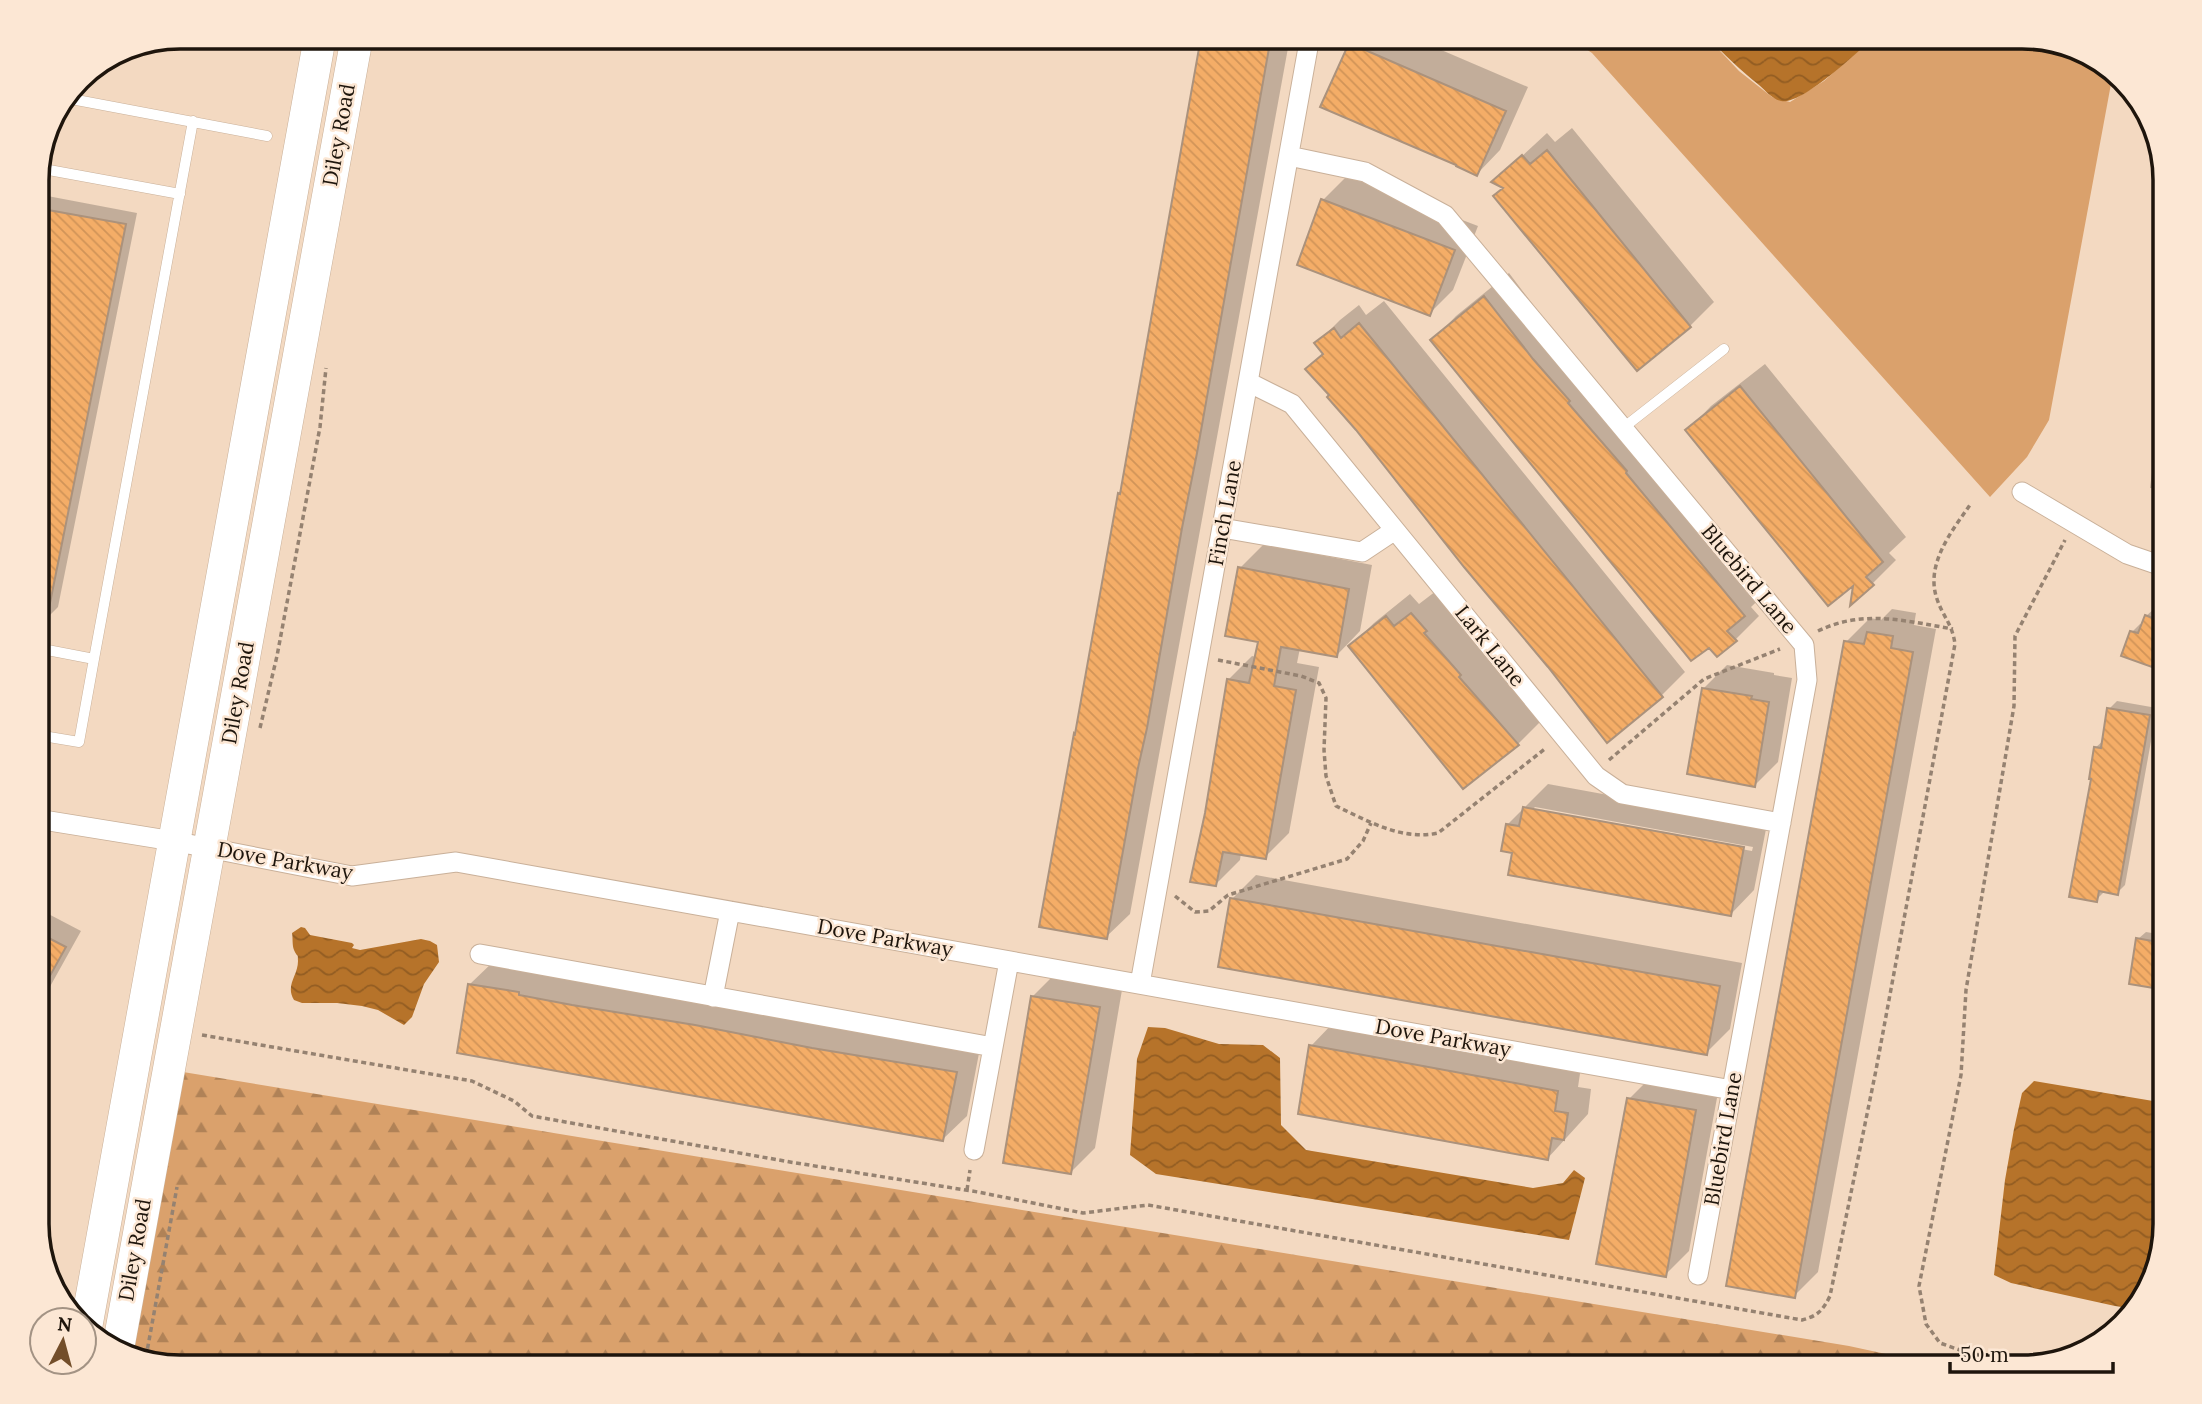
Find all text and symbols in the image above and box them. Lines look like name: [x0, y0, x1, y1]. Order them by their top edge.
street label: Diley Road: [316, 81, 361, 188]
street label: Finch Lane: [1202, 458, 1247, 568]
street label: Bluebird Lane: [1696, 518, 1803, 639]
street label: Lark Lane: [1449, 600, 1531, 692]
street label: Diley Road: [215, 639, 260, 746]
street label: Dove Parkway: [215, 835, 355, 886]
street label: Dove Parkway: [815, 912, 955, 963]
street label: Dove Parkway: [1373, 1012, 1513, 1063]
street label: Bluebird Lane: [1697, 1070, 1748, 1208]
street label: Diley Road: [112, 1196, 157, 1303]
north arrow: [28, 1306, 98, 1376]
text: N: [56, 1311, 74, 1337]
scale bar: [1950, 1330, 2113, 1374]
text: 50 m: [1960, 1341, 2009, 1368]

